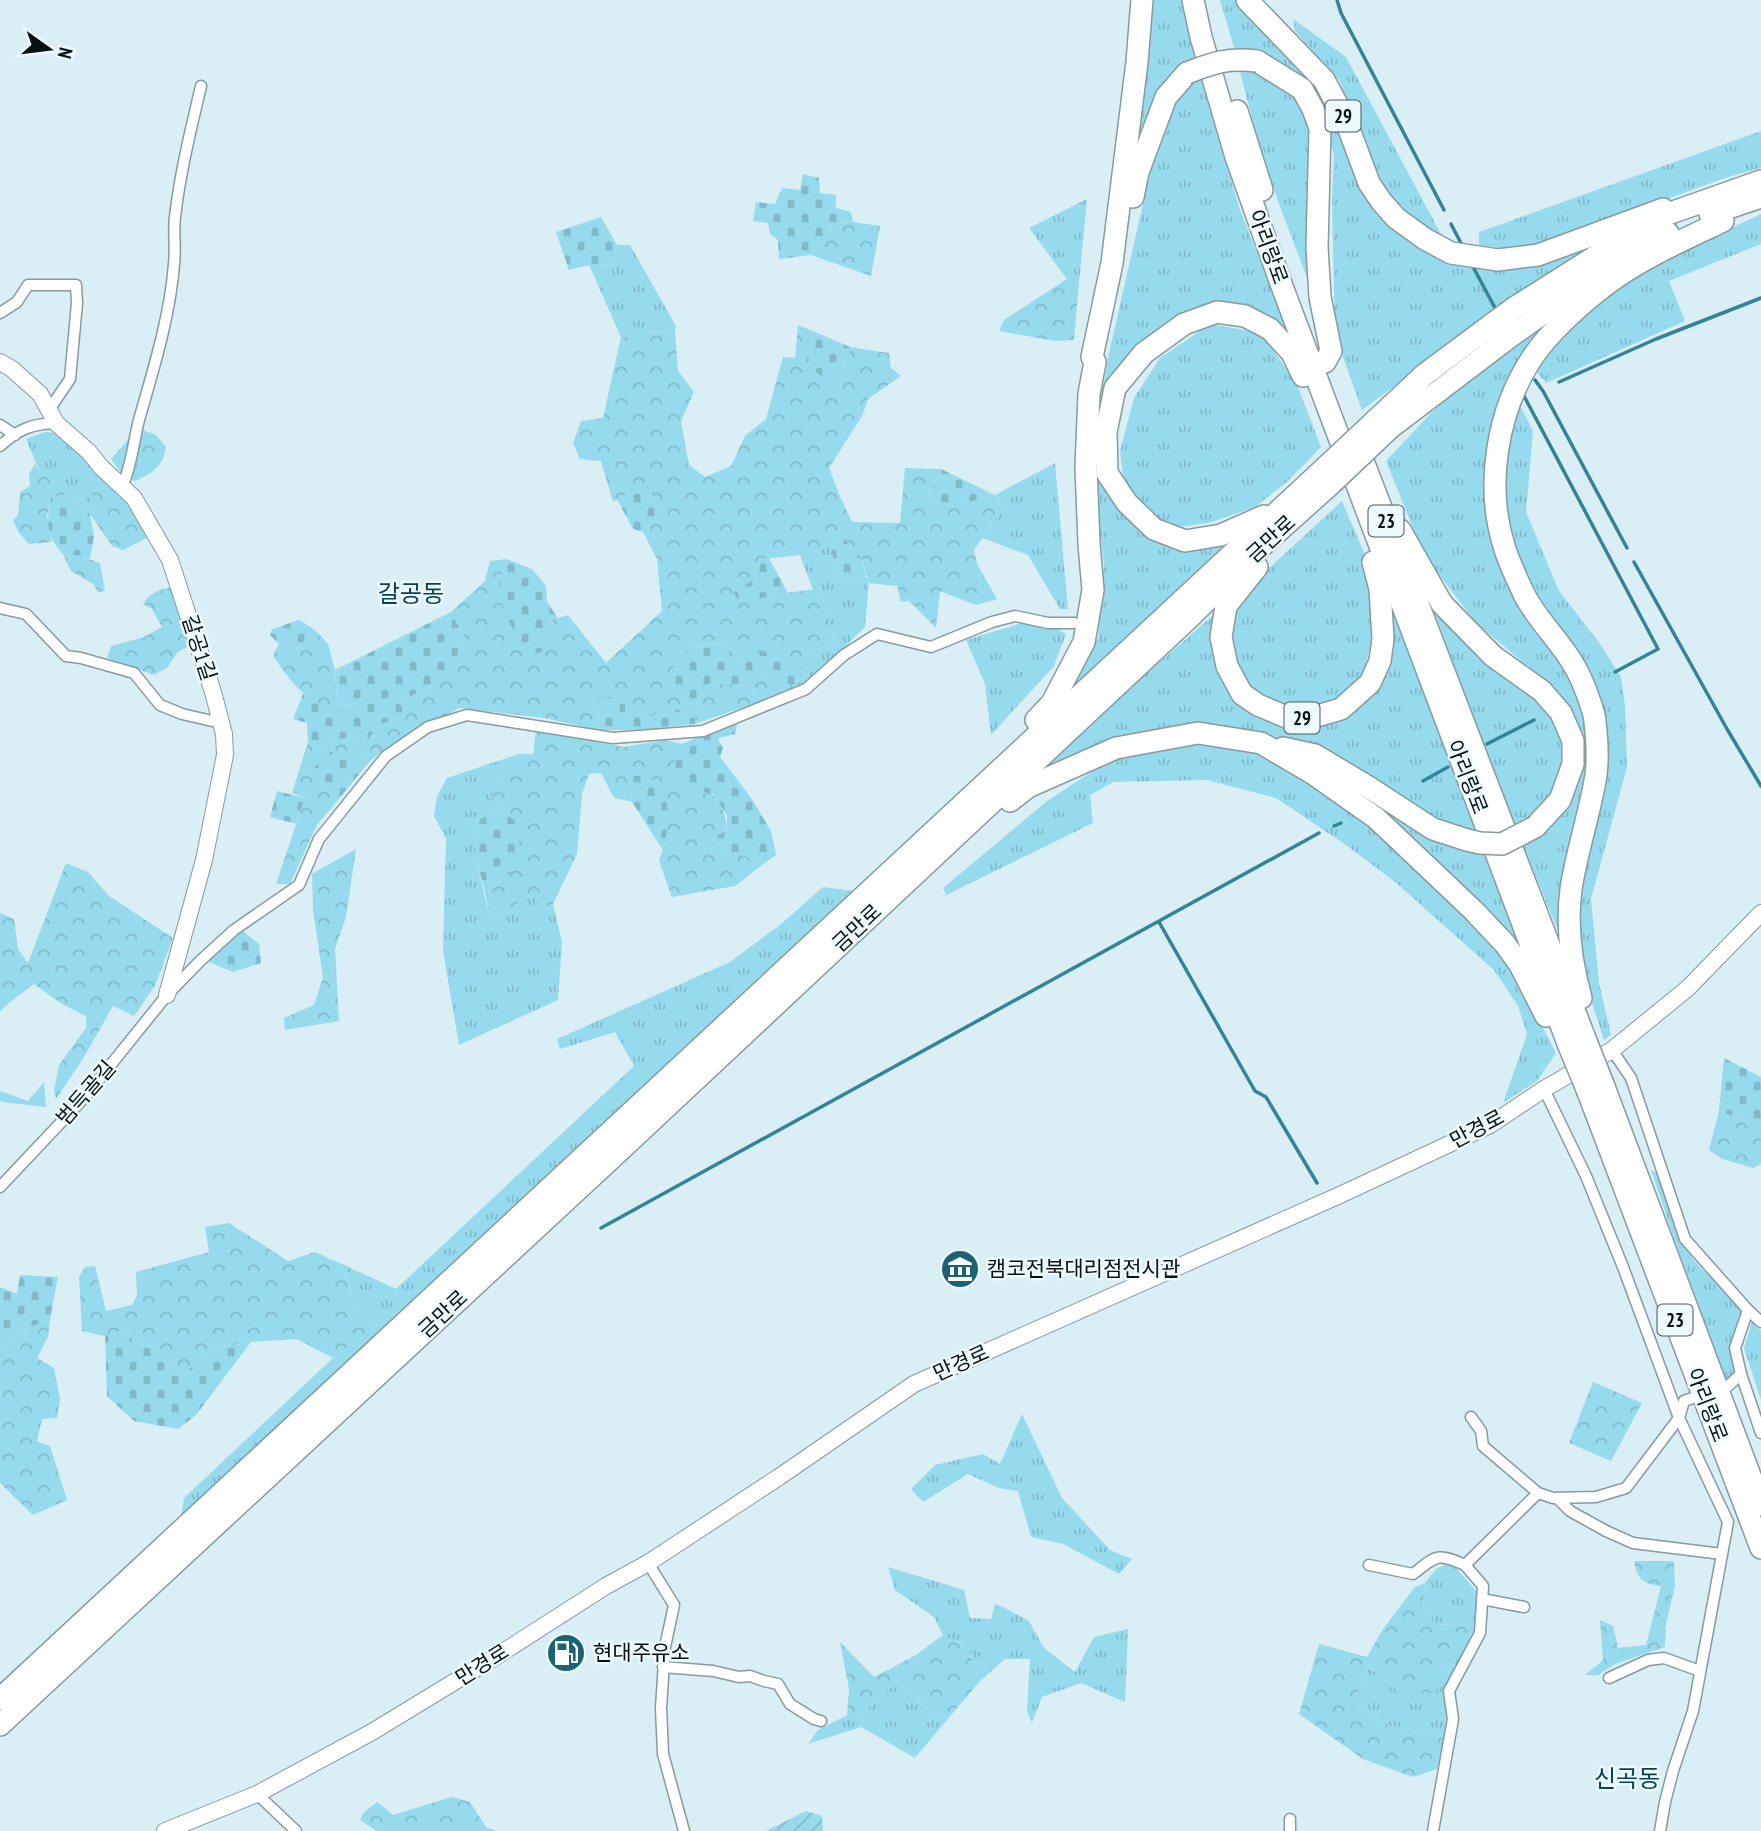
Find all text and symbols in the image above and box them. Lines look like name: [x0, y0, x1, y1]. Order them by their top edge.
north arrow: [14, 14, 84, 84]
text: N: [53, 45, 78, 61]
road number: 29: [1326, 100, 1360, 132]
street label: 아리랑로: [1243, 206, 1294, 288]
road number: 23: [1368, 506, 1404, 536]
street label: 금만로: [1240, 509, 1301, 568]
district label: 갈공동: [378, 578, 444, 609]
street label: 갈공1길: [176, 612, 223, 684]
road number: 29: [1284, 702, 1320, 734]
street label: 아리랑로: [1441, 736, 1494, 818]
street label: 금만로: [826, 898, 887, 957]
street label: 범득골길: [50, 1055, 121, 1131]
street label: 만경로: [1445, 1103, 1509, 1154]
museum icon: 캠코전북대리점전시관: [939, 1248, 981, 1290]
place label: 캠코전북대리점전시관: [987, 1255, 1180, 1282]
street label: 금만로: [412, 1284, 473, 1343]
road number: 23: [1658, 1304, 1692, 1336]
street label: 만경로: [929, 1338, 993, 1387]
street label: 아리랑로: [1681, 1364, 1734, 1446]
fuel station icon: 현대주유소: [545, 1632, 587, 1674]
street label: 만경로: [450, 1638, 513, 1691]
place label: 현대주유소: [593, 1639, 690, 1666]
district label: 신곡동: [1594, 1763, 1660, 1794]

